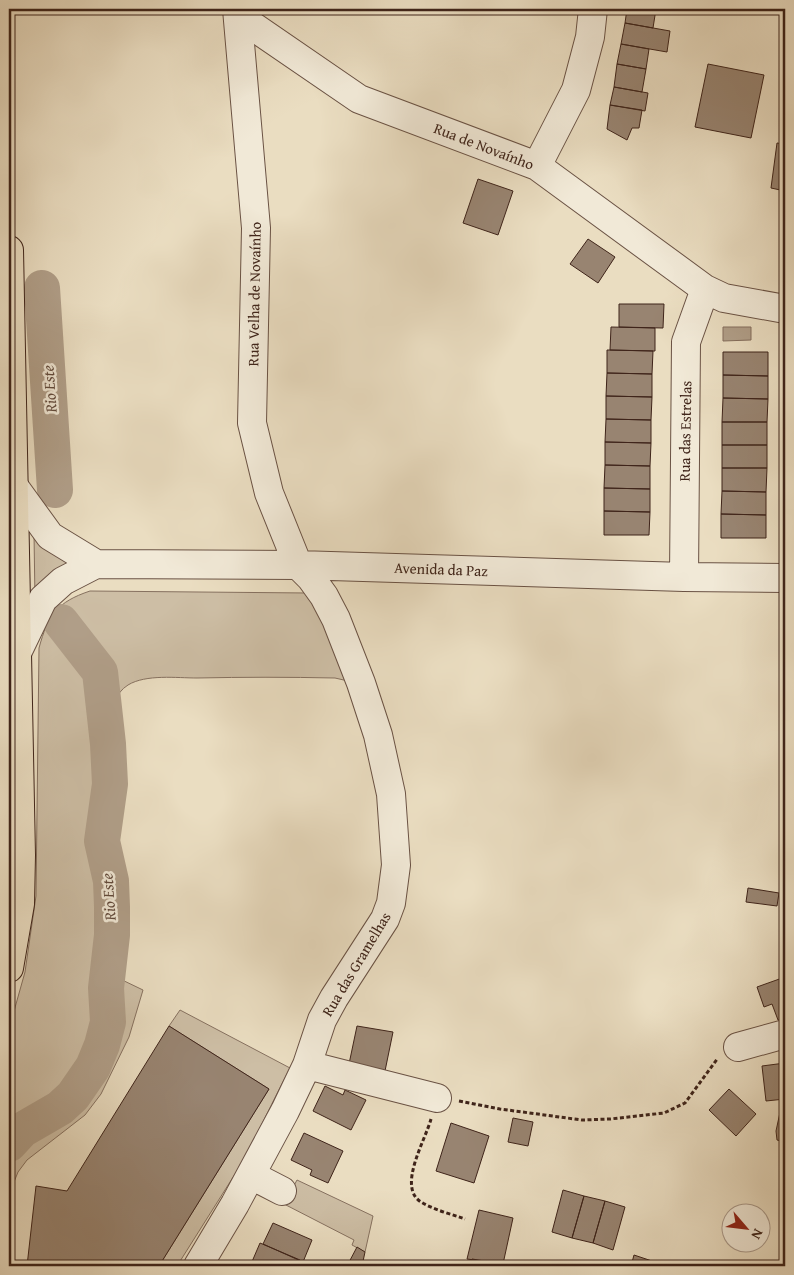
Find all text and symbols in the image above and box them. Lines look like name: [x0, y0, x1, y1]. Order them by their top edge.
street label: Rua de Novaínho: [431, 117, 537, 175]
street label: Rua Velha de Novaínho: [242, 221, 266, 366]
water label: Rio Este: [35, 364, 63, 415]
street label: Rua das Estrelas: [674, 380, 696, 481]
street label: Avenida da Paz: [394, 557, 489, 581]
water label: Rio Este: [94, 872, 122, 923]
street label: Rua das Gramelhas: [316, 908, 396, 1020]
north arrow: [722, 1202, 772, 1252]
text: N: [746, 1225, 769, 1243]

